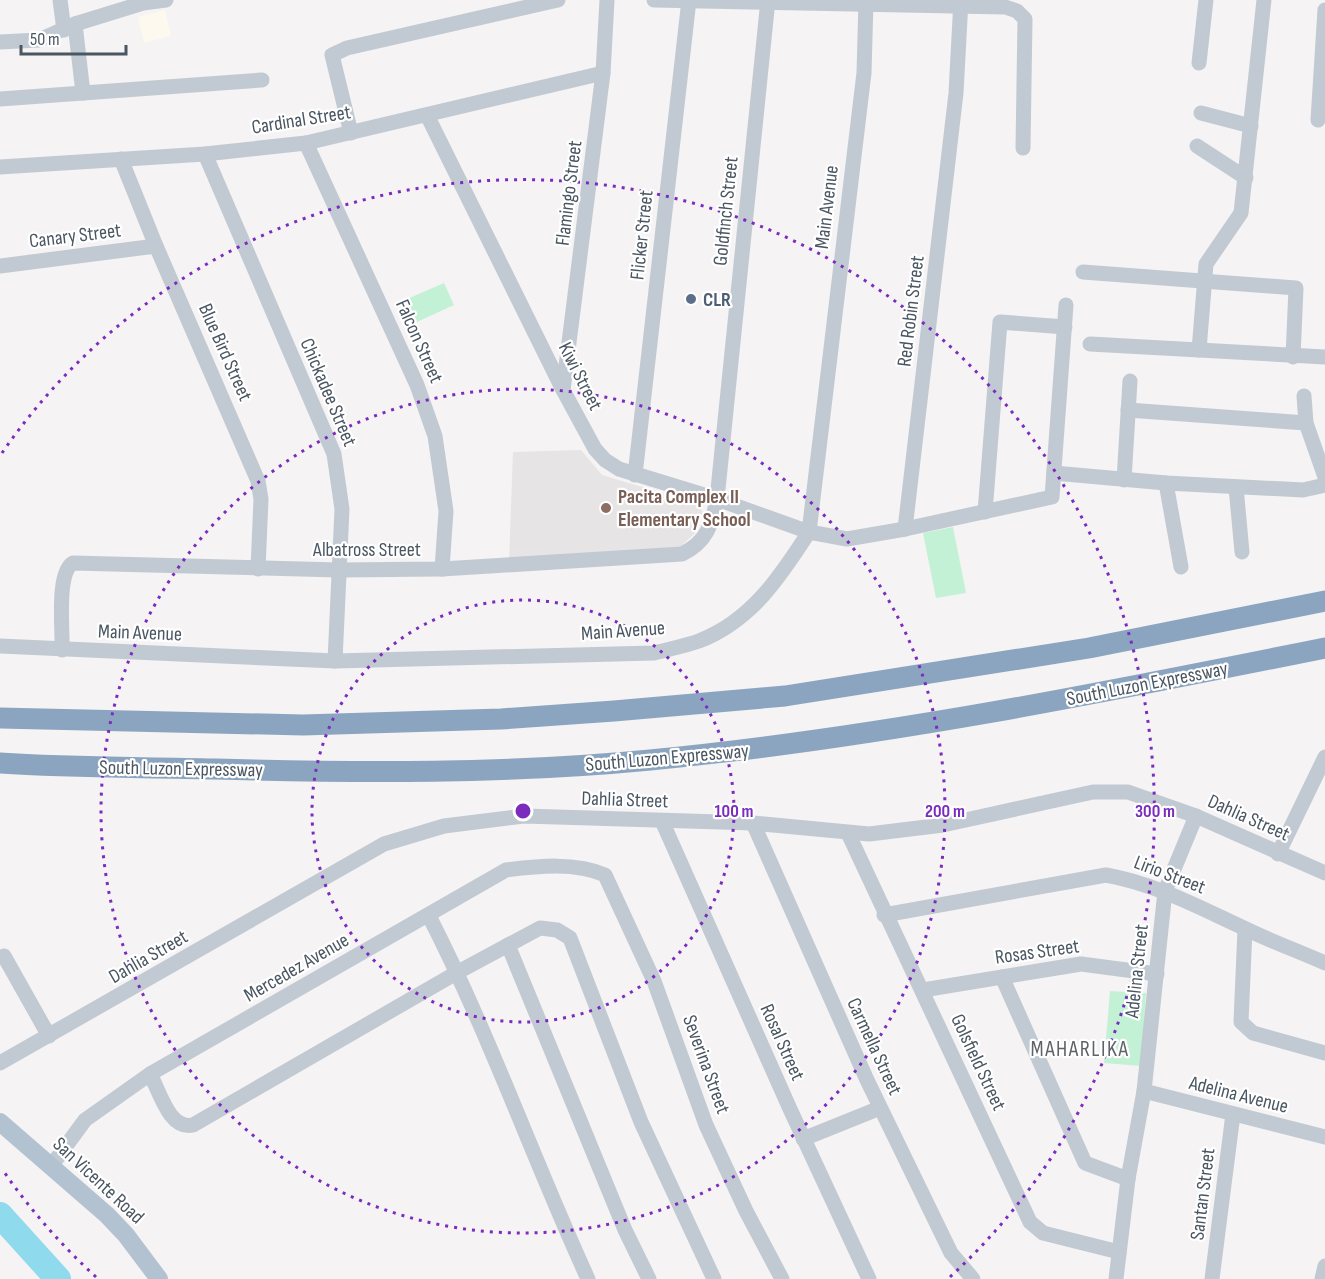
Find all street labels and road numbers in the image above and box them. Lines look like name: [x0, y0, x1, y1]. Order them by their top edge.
street label: Cardinal Street: [250, 100, 352, 140]
street label: Flamingo Street: [551, 139, 587, 247]
street label: Goldfinch Street: [708, 155, 744, 267]
street label: Main Avenue: [810, 164, 844, 250]
street label: Flicker Street: [625, 189, 659, 281]
street label: Canary Street: [28, 218, 122, 254]
street label: Red Robin Street: [892, 254, 930, 368]
street label: Falcon Street: [390, 296, 448, 387]
street label: Blue Bird Street: [193, 300, 257, 405]
street label: Chickadee Street: [295, 335, 362, 450]
street label: Kiwi Street: [553, 338, 607, 414]
street label: Albatross Street: [312, 538, 421, 562]
street label: Main Avenue: [580, 616, 666, 646]
street label: Main Avenue: [98, 620, 182, 646]
street label: South Luzon Expressway: [1065, 657, 1230, 711]
street label: South Luzon Expressway: [585, 739, 750, 777]
street label: South Luzon Expressway: [99, 756, 263, 782]
street label: Dahlia Street: [581, 786, 669, 814]
street label: Dahlia Street: [1204, 789, 1293, 847]
street label: Lirio Street: [1131, 850, 1209, 899]
street label: Adelina Street: [1120, 923, 1154, 1020]
street label: Dahlia Street: [105, 925, 192, 989]
street label: Mercedez Avenue: [240, 928, 353, 1007]
street label: Rosas Street: [994, 934, 1081, 970]
street label: Carmella Street: [841, 994, 907, 1099]
street label: Rosal Street: [755, 1000, 810, 1084]
street label: Golsfield Street: [945, 1010, 1011, 1114]
street label: Severina Street: [677, 1012, 735, 1117]
street label: Adelina Avenue: [1186, 1071, 1291, 1119]
street label: San Vicente Road: [48, 1132, 149, 1229]
street label: Santan Street: [1185, 1147, 1221, 1242]

